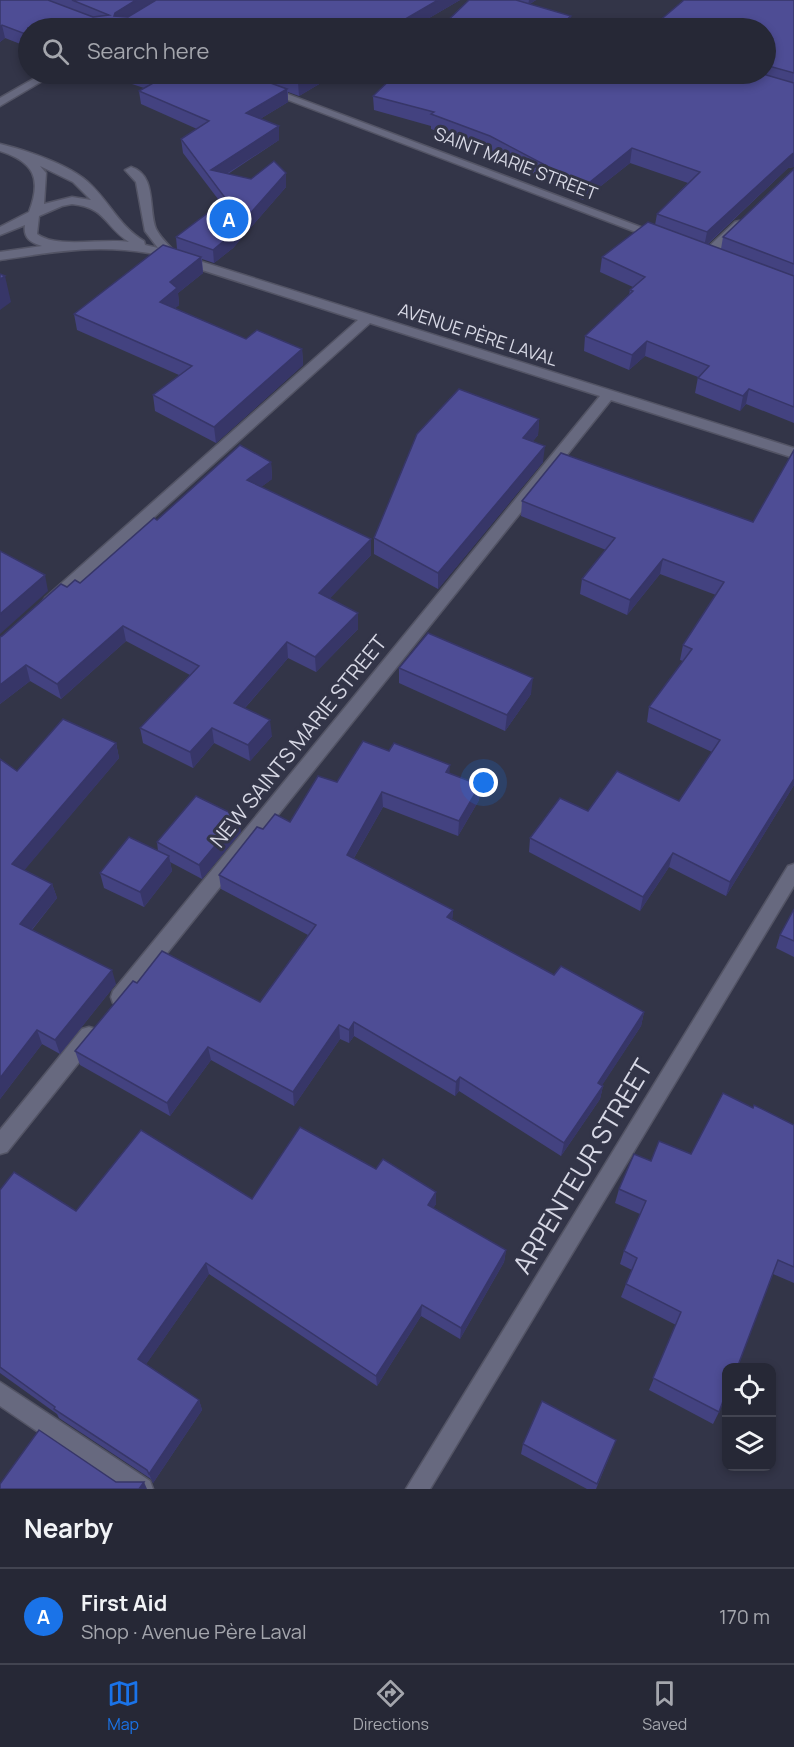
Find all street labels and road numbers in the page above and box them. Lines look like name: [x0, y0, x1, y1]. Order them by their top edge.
street label: SAINT MARIE STREET: [431, 121, 601, 205]
street label: AVENUE PÈRE LAVAL: [395, 297, 561, 371]
street label: NEW SAINTS MARIE STREET: [203, 629, 393, 853]
street label: ARPENTEUR STREET: [504, 1052, 661, 1280]

